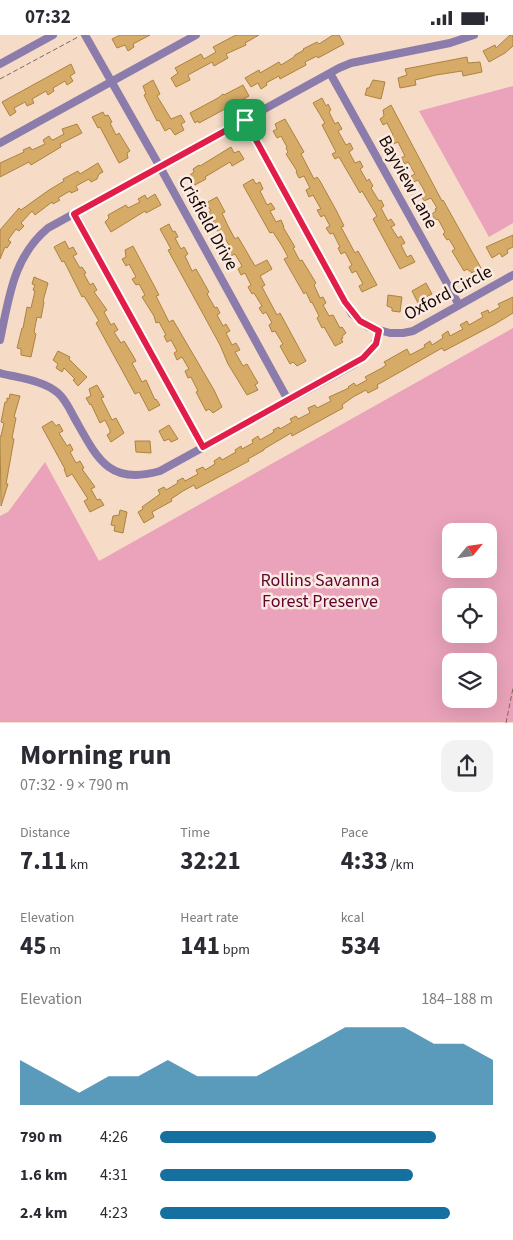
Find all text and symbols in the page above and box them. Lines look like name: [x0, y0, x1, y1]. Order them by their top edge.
text: 07:32: [25, 4, 71, 31]
pin: [224, 99, 266, 141]
icon: arrive: [231, 106, 259, 134]
street label: Bayview Lane: [372, 131, 444, 233]
street label: Crisfield Drive: [172, 171, 244, 275]
street label: Oxford Circle: [399, 259, 497, 327]
north arrow: [442, 523, 498, 577]
map controls: [442, 523, 497, 708]
park label: Rollins Savanna Forest Preserve: [261, 568, 379, 614]
button: locate: [442, 588, 497, 643]
button: layers: [442, 653, 497, 708]
text: Morning run: [20, 735, 171, 775]
button: share: [441, 740, 493, 792]
text: 07:32 · 9 × 790 m: [20, 774, 129, 796]
text: Distance: [20, 823, 70, 843]
text: Time: [180, 823, 210, 843]
text: Pace: [341, 823, 368, 843]
text: 7.11: [20, 843, 67, 879]
text: 32:21: [180, 843, 241, 879]
text: 4:33: [341, 843, 388, 879]
text: km: [67, 855, 88, 875]
text: /km: [388, 855, 414, 875]
text: Elevation: [20, 908, 75, 928]
text: Heart rate: [180, 908, 239, 928]
text: kcal: [341, 908, 364, 928]
text: 45: [20, 928, 46, 964]
text: 141: [180, 928, 220, 964]
text: 534: [341, 928, 380, 964]
text: m: [46, 940, 61, 960]
text: bpm: [220, 940, 250, 960]
text: Elevation: [20, 988, 82, 1010]
text: 184–188 m: [421, 988, 493, 1010]
text: 790 m: [20, 1126, 62, 1148]
text: 4:26: [100, 1126, 128, 1148]
text: 1.6 km: [20, 1164, 67, 1186]
text: 4:31: [100, 1164, 128, 1186]
text: 2.4 km: [20, 1202, 67, 1224]
text: 4:23: [100, 1202, 128, 1224]

